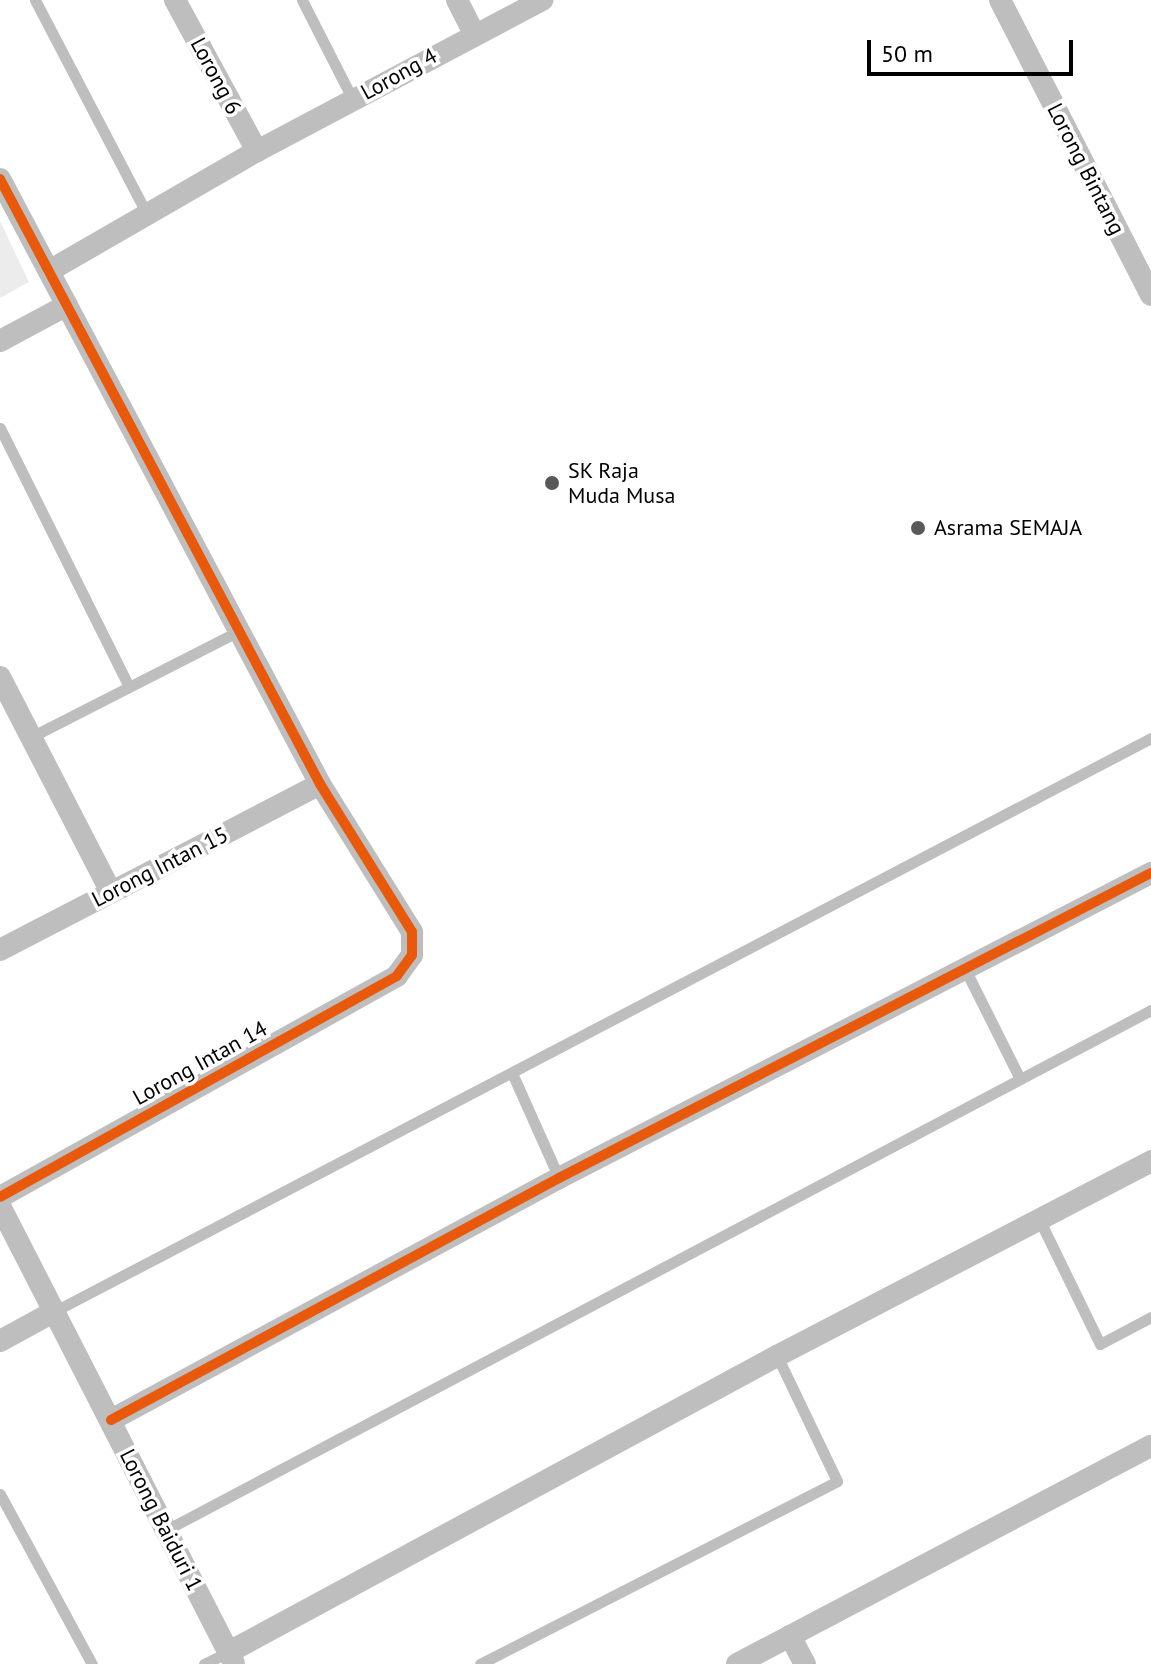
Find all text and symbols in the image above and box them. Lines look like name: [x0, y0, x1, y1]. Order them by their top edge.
scale bar: [871, 24, 1077, 74]
street label: Lorong 6: [185, 33, 247, 119]
text: 50 m: [881, 38, 933, 69]
street label: Lorong 4: [356, 42, 442, 106]
street label: Lorong Bintang: [1042, 99, 1130, 239]
place label: SK Raja Muda Musa: [568, 457, 675, 508]
marker: SK Raja Muda Musa: [543, 474, 561, 492]
place label: Asrama SEMAJA: [934, 515, 1082, 541]
marker: Asrama SEMAJA: [909, 519, 927, 537]
street label: Lorong Intan 15: [87, 821, 233, 913]
street label: Lorong Intan 14: [128, 1015, 272, 1111]
street label: Lorong Baiduri 1: [114, 1445, 208, 1595]

